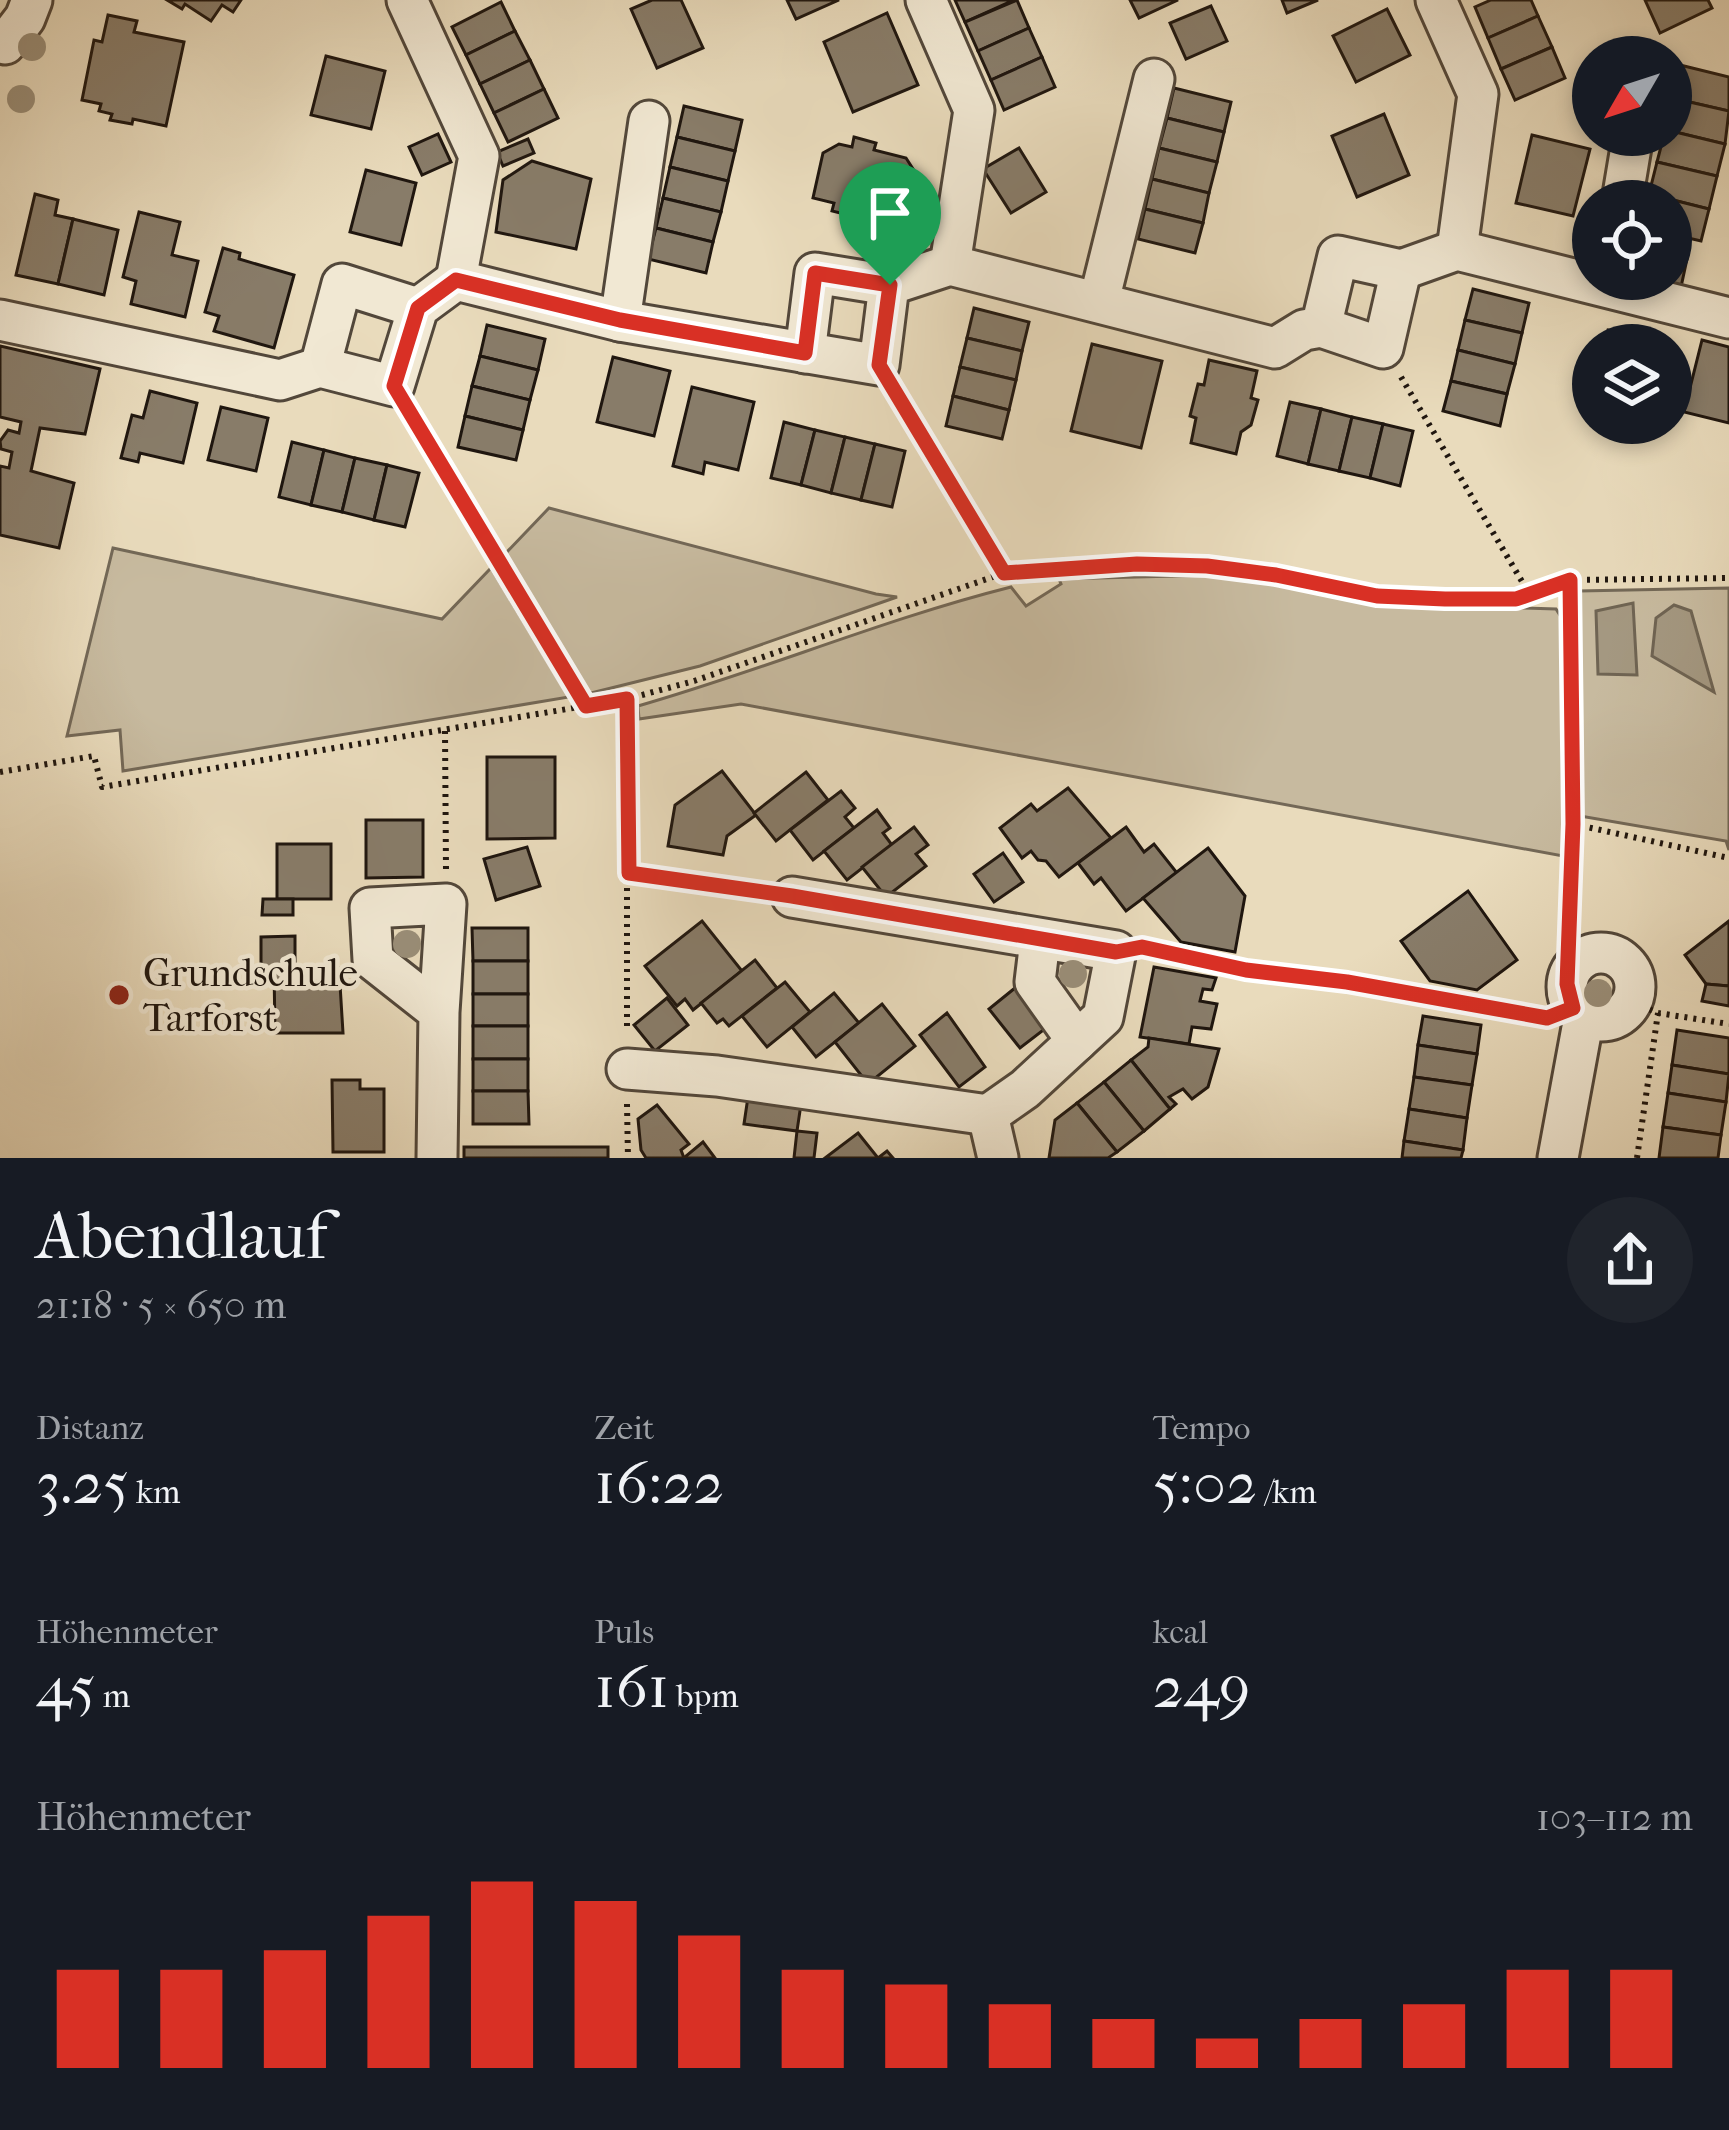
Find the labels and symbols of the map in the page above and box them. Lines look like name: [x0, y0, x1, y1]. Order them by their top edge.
north arrow: [1572, 36, 1692, 156]
pin: [839, 162, 941, 285]
place label: Grundschule Tarforst: [143, 950, 358, 1041]
marker: Grundschule Tarforst: [106, 982, 132, 1008]

